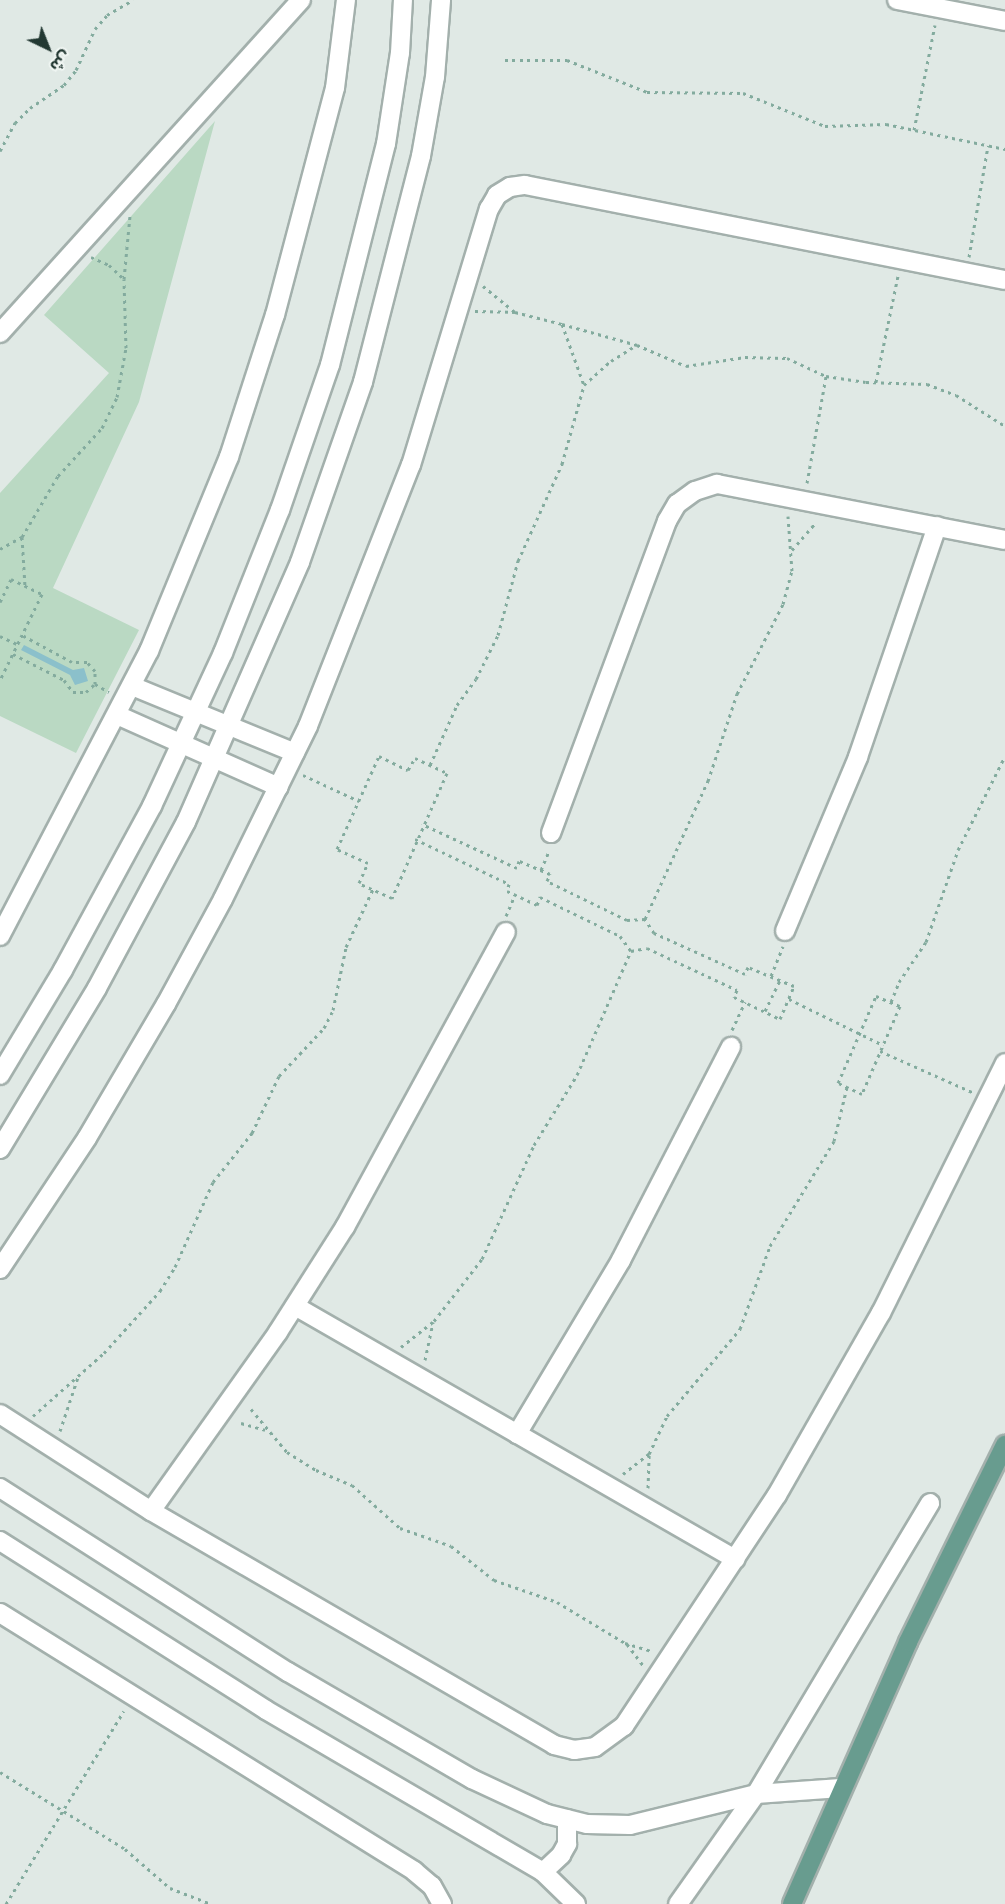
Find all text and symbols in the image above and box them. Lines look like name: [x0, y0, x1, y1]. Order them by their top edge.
north arrow: [18, 18, 78, 78]
text: ش: [46, 47, 75, 76]

